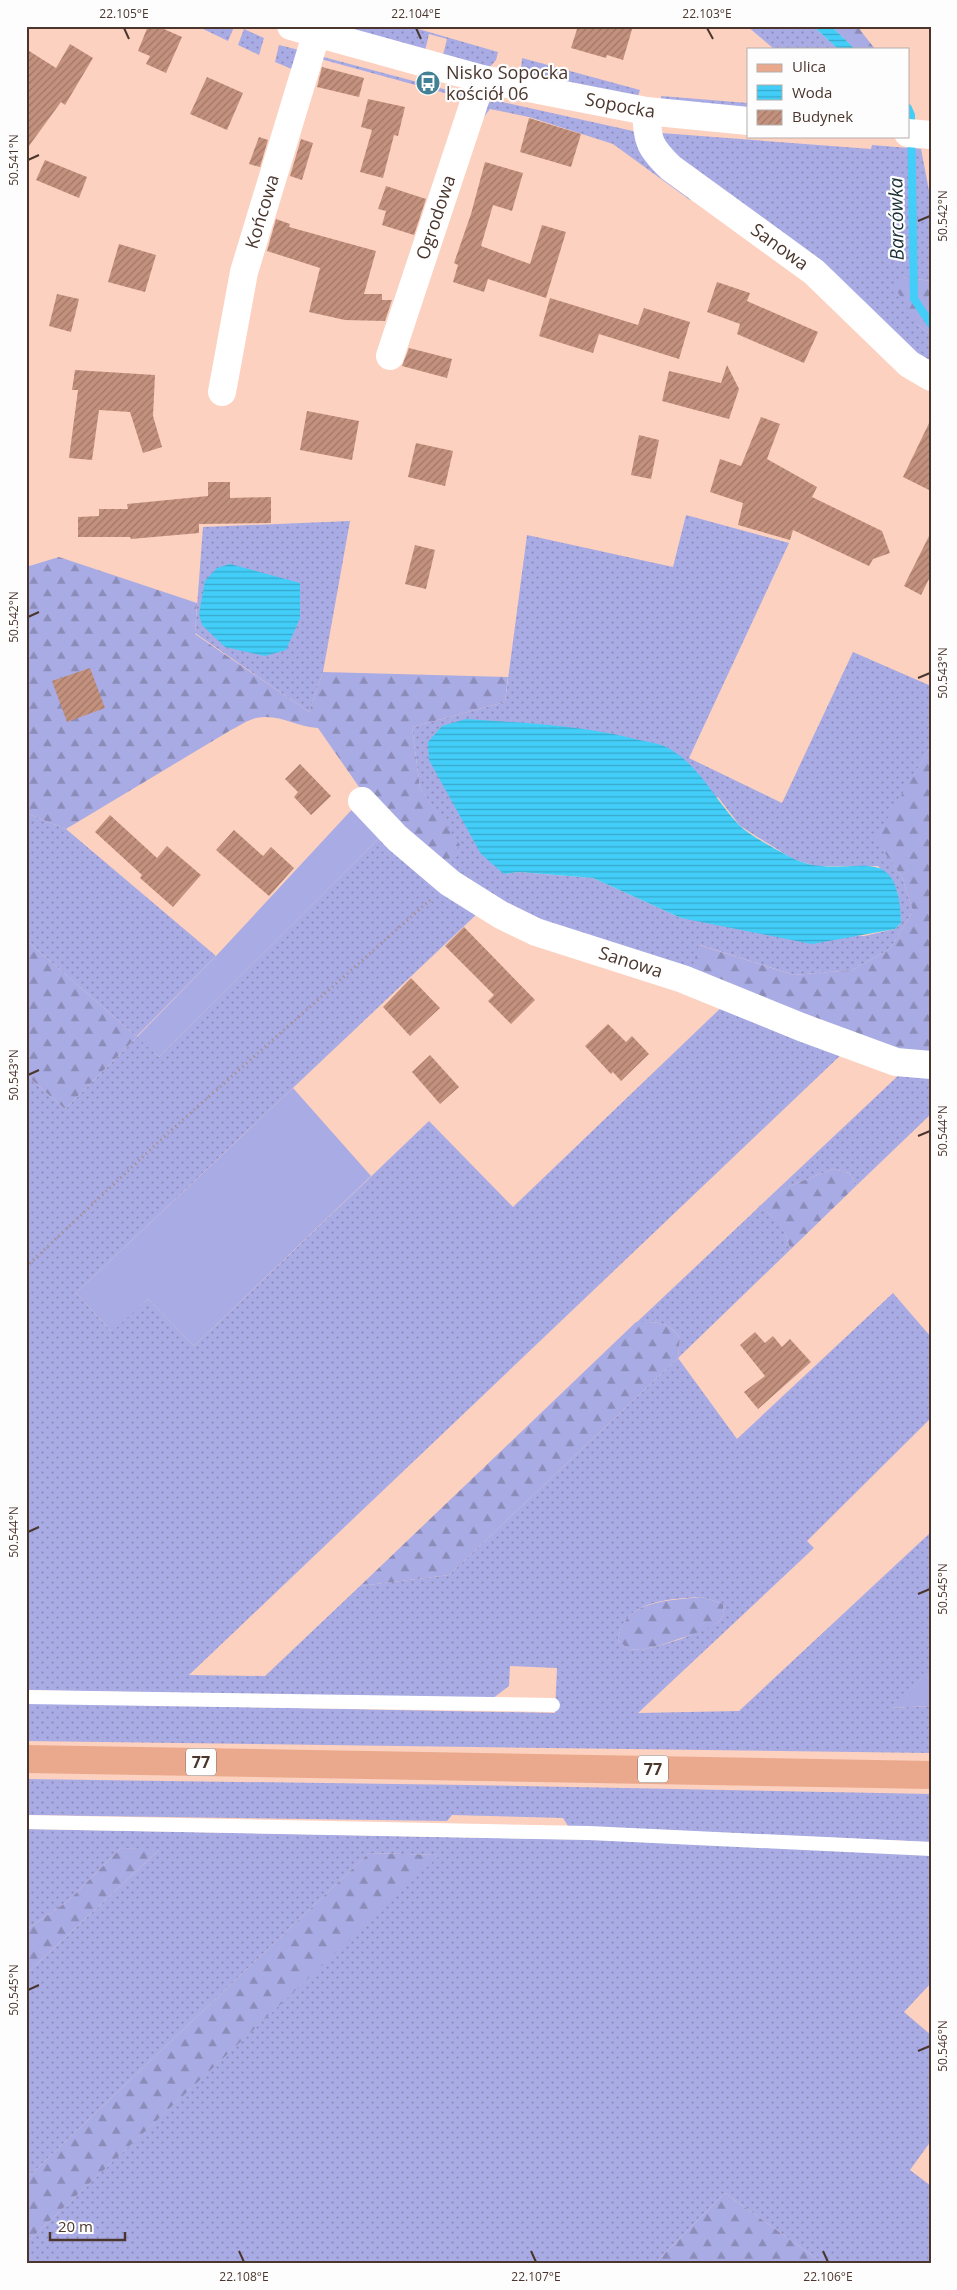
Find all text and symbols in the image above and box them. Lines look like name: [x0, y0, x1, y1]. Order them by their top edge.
text: 22.105°E: [99, 5, 149, 22]
text: 22.104°E: [391, 5, 441, 22]
text: 22.103°E: [682, 5, 732, 22]
legend: [747, 48, 910, 138]
text: Ulica: [792, 56, 826, 76]
place label: Nisko Sopocka kościół 06: [446, 60, 568, 105]
bus stop icon: Nisko Sopocka kościół 06: [415, 70, 441, 96]
text: Woda: [792, 82, 832, 102]
street label: Sopocka: [583, 86, 656, 123]
text: Budynek: [792, 106, 853, 126]
text: 50.541°N: [5, 134, 22, 186]
street label: Końcowa: [239, 171, 284, 251]
street label: Ogrodowa: [410, 172, 460, 263]
water label: Barcówka: [882, 177, 910, 261]
text: 50.542°N: [934, 190, 951, 242]
street label: Sanowa: [746, 217, 814, 275]
text: 50.542°N: [5, 591, 22, 643]
text: 50.543°N: [934, 647, 951, 699]
street label: Sanowa: [596, 940, 666, 983]
text: 50.543°N: [5, 1049, 22, 1101]
text: 50.544°N: [934, 1105, 951, 1157]
text: 50.544°N: [5, 1506, 22, 1558]
text: 50.545°N: [934, 1563, 951, 1615]
road number: 77: [186, 1748, 216, 1775]
road number: 77: [638, 1756, 668, 1782]
text: 50.545°N: [5, 1964, 22, 2016]
text: 50.546°N: [934, 2020, 951, 2072]
scale bar: [50, 2210, 125, 2242]
text: 20 m: [58, 2216, 93, 2236]
text: 22.108°E: [219, 2268, 269, 2285]
text: 22.107°E: [511, 2268, 561, 2285]
text: 22.106°E: [803, 2268, 853, 2285]

